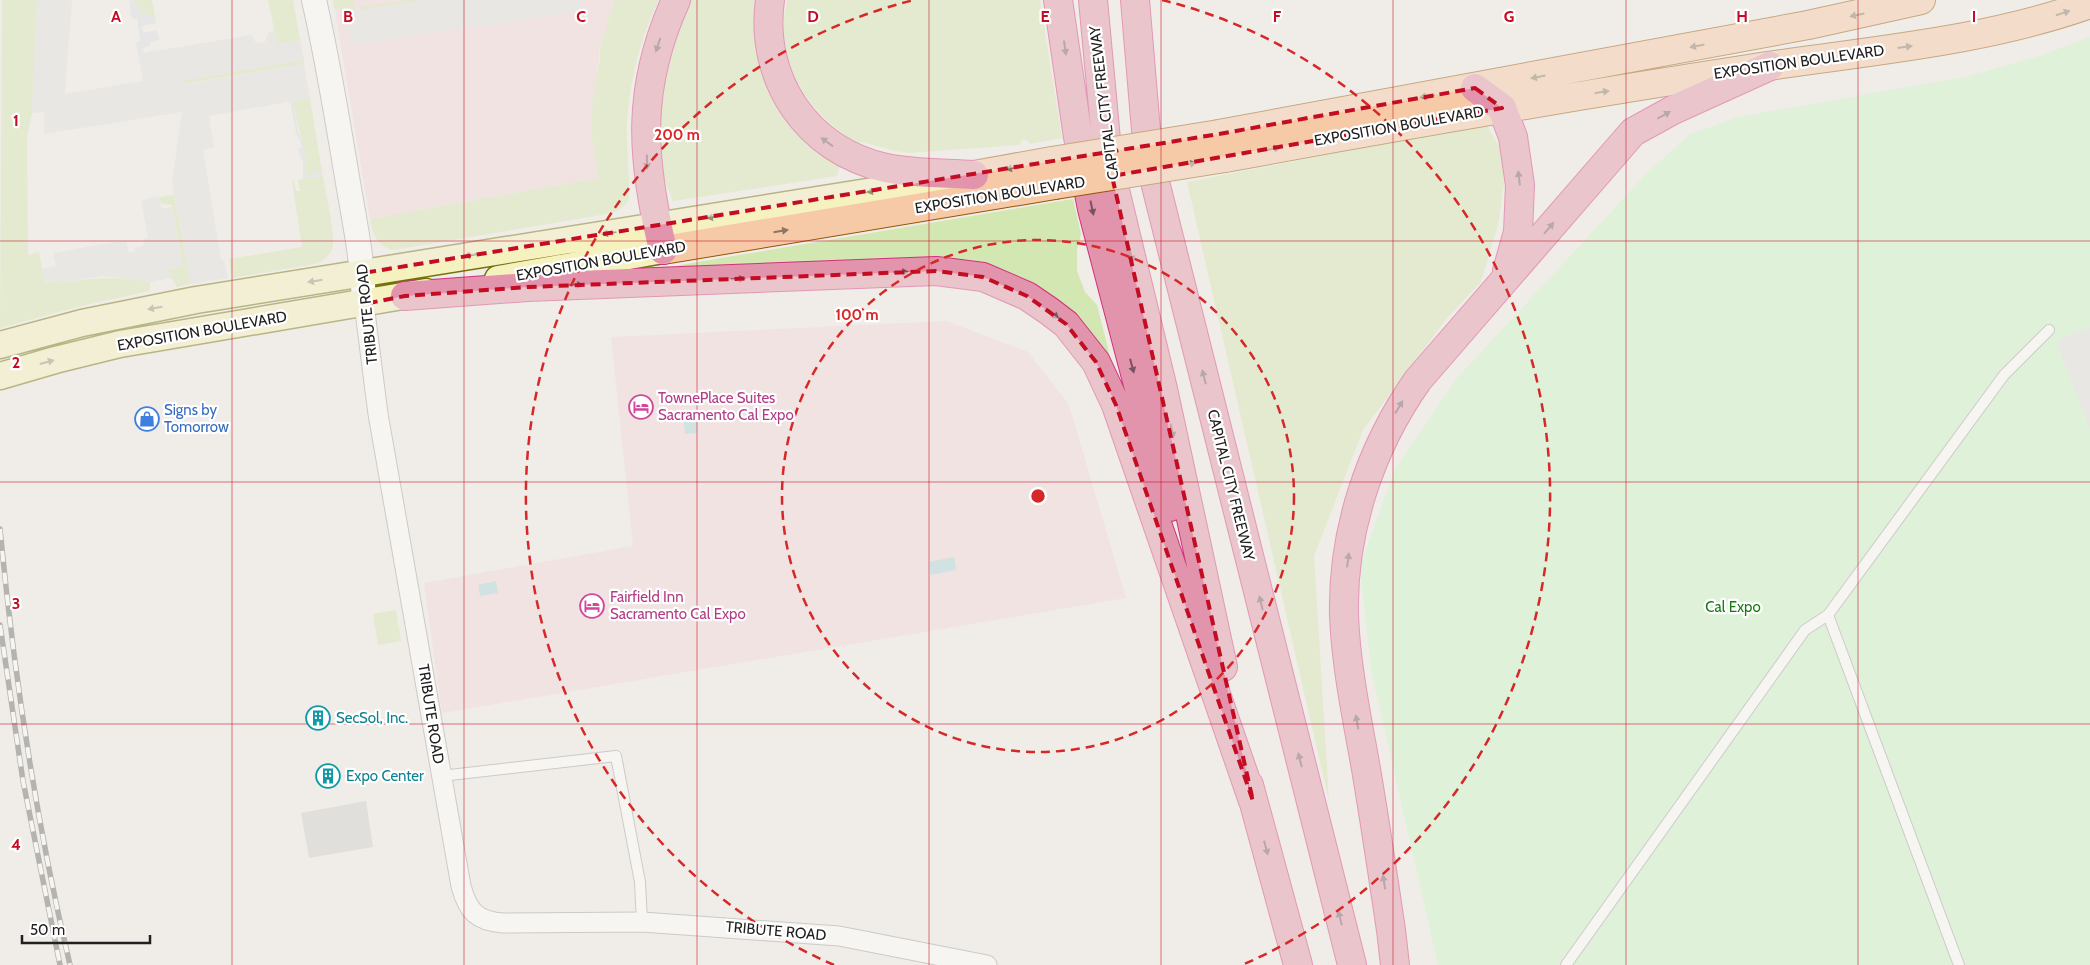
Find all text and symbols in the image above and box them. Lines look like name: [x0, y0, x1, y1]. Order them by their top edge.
text: A: [111, 7, 121, 26]
text: B: [343, 7, 353, 26]
text: C: [576, 7, 586, 26]
text: D: [807, 7, 819, 26]
text: E: [1040, 7, 1050, 26]
text: F: [1273, 7, 1282, 26]
text: G: [1504, 7, 1514, 26]
text: H: [1736, 7, 1748, 26]
text: I: [1972, 7, 1976, 26]
one-way arrow: [2056, 9, 2071, 16]
one-way arrow: [1848, 12, 1864, 20]
street label: CAPITAL CITY FREEWAY: [1086, 24, 1122, 181]
one-way arrow: [654, 38, 662, 53]
one-way arrow: [1061, 41, 1069, 57]
street label: EXPOSITION BOULEVARD: [1713, 41, 1886, 83]
one-way arrow: [1689, 43, 1705, 51]
one-way arrow: [1897, 43, 1913, 51]
one-way arrow: [1529, 73, 1545, 81]
one-way arrow: [1594, 88, 1610, 96]
one-way arrow: [1419, 92, 1435, 100]
street label: EXPOSITION BOULEVARD: [1313, 102, 1485, 150]
text: 1: [13, 111, 19, 130]
one-way arrow: [1656, 111, 1671, 119]
text: 200 m: [654, 126, 700, 144]
one-way arrow: [820, 137, 833, 147]
one-way arrow: [1266, 145, 1282, 153]
one-way arrow: [643, 155, 651, 171]
one-way arrow: [1182, 160, 1198, 168]
one-way arrow: [1004, 164, 1020, 172]
one-way arrow: [1515, 170, 1523, 186]
street label: EXPOSITION BOULEVARD: [914, 173, 1086, 217]
one-way arrow: [866, 187, 882, 195]
one-way arrow: [1088, 201, 1096, 216]
one-way arrow: [705, 213, 721, 221]
one-way arrow: [1543, 222, 1554, 234]
one-way arrow: [773, 226, 789, 234]
one-way arrow: [601, 229, 617, 237]
street label: EXPOSITION BOULEVARD: [515, 237, 687, 285]
one-way arrow: [1127, 248, 1135, 263]
one-way arrow: [462, 252, 478, 260]
street label: TRIBUTE ROAD: [353, 263, 381, 365]
one-way arrow: [893, 268, 909, 276]
one-way arrow: [730, 274, 746, 282]
one-way arrow: [306, 277, 322, 285]
one-way arrow: [568, 281, 584, 289]
one-way arrow: [147, 304, 162, 312]
text: 100 m: [835, 306, 879, 324]
street label: EXPOSITION BOULEVARD: [116, 307, 288, 355]
one-way arrow: [1046, 309, 1060, 319]
text: 2: [12, 353, 20, 372]
one-way arrow: [39, 358, 54, 366]
one-way arrow: [1129, 358, 1137, 373]
one-way arrow: [1200, 370, 1208, 385]
place label: TownePlace Suites Sacramento Cal Expo: [658, 389, 794, 424]
hotel icon: TownePlace Suites Sacramento Cal Expo: [628, 394, 654, 420]
place label: Signs by Tomorrow: [164, 401, 229, 436]
one-way arrow: [1395, 401, 1404, 414]
shop icon: Signs by Tomorrow: [134, 406, 160, 432]
street label: CAPITAL CITY FREEWAY: [1204, 408, 1259, 563]
one-way arrow: [1168, 423, 1176, 438]
centre of rings: [1029, 487, 1047, 505]
one-way arrow: [1344, 552, 1352, 568]
place label: Fairfield Inn Sacramento Cal Expo: [610, 588, 746, 623]
hotel icon: Fairfield Inn Sacramento Cal Expo: [579, 593, 605, 619]
text: 3: [12, 594, 20, 613]
one-way arrow: [1257, 595, 1265, 610]
park label: Cal Expo: [1705, 598, 1761, 616]
street label: TRIBUTE ROAD: [414, 663, 448, 765]
building icon: SecSol, Inc.: [305, 705, 331, 731]
place label: SecSol, Inc.: [336, 709, 408, 727]
one-way arrow: [1353, 713, 1361, 729]
one-way arrow: [1296, 753, 1304, 768]
building icon: Expo Center: [315, 763, 341, 789]
place label: Expo Center: [346, 767, 424, 785]
text: 4: [11, 835, 21, 854]
one-way arrow: [1263, 841, 1271, 856]
one-way arrow: [1379, 874, 1387, 890]
one-way arrow: [1336, 910, 1344, 925]
scale bar: [22, 912, 150, 944]
street label: TRIBUTE ROAD: [725, 918, 827, 944]
text: 50 m: [30, 921, 65, 939]

